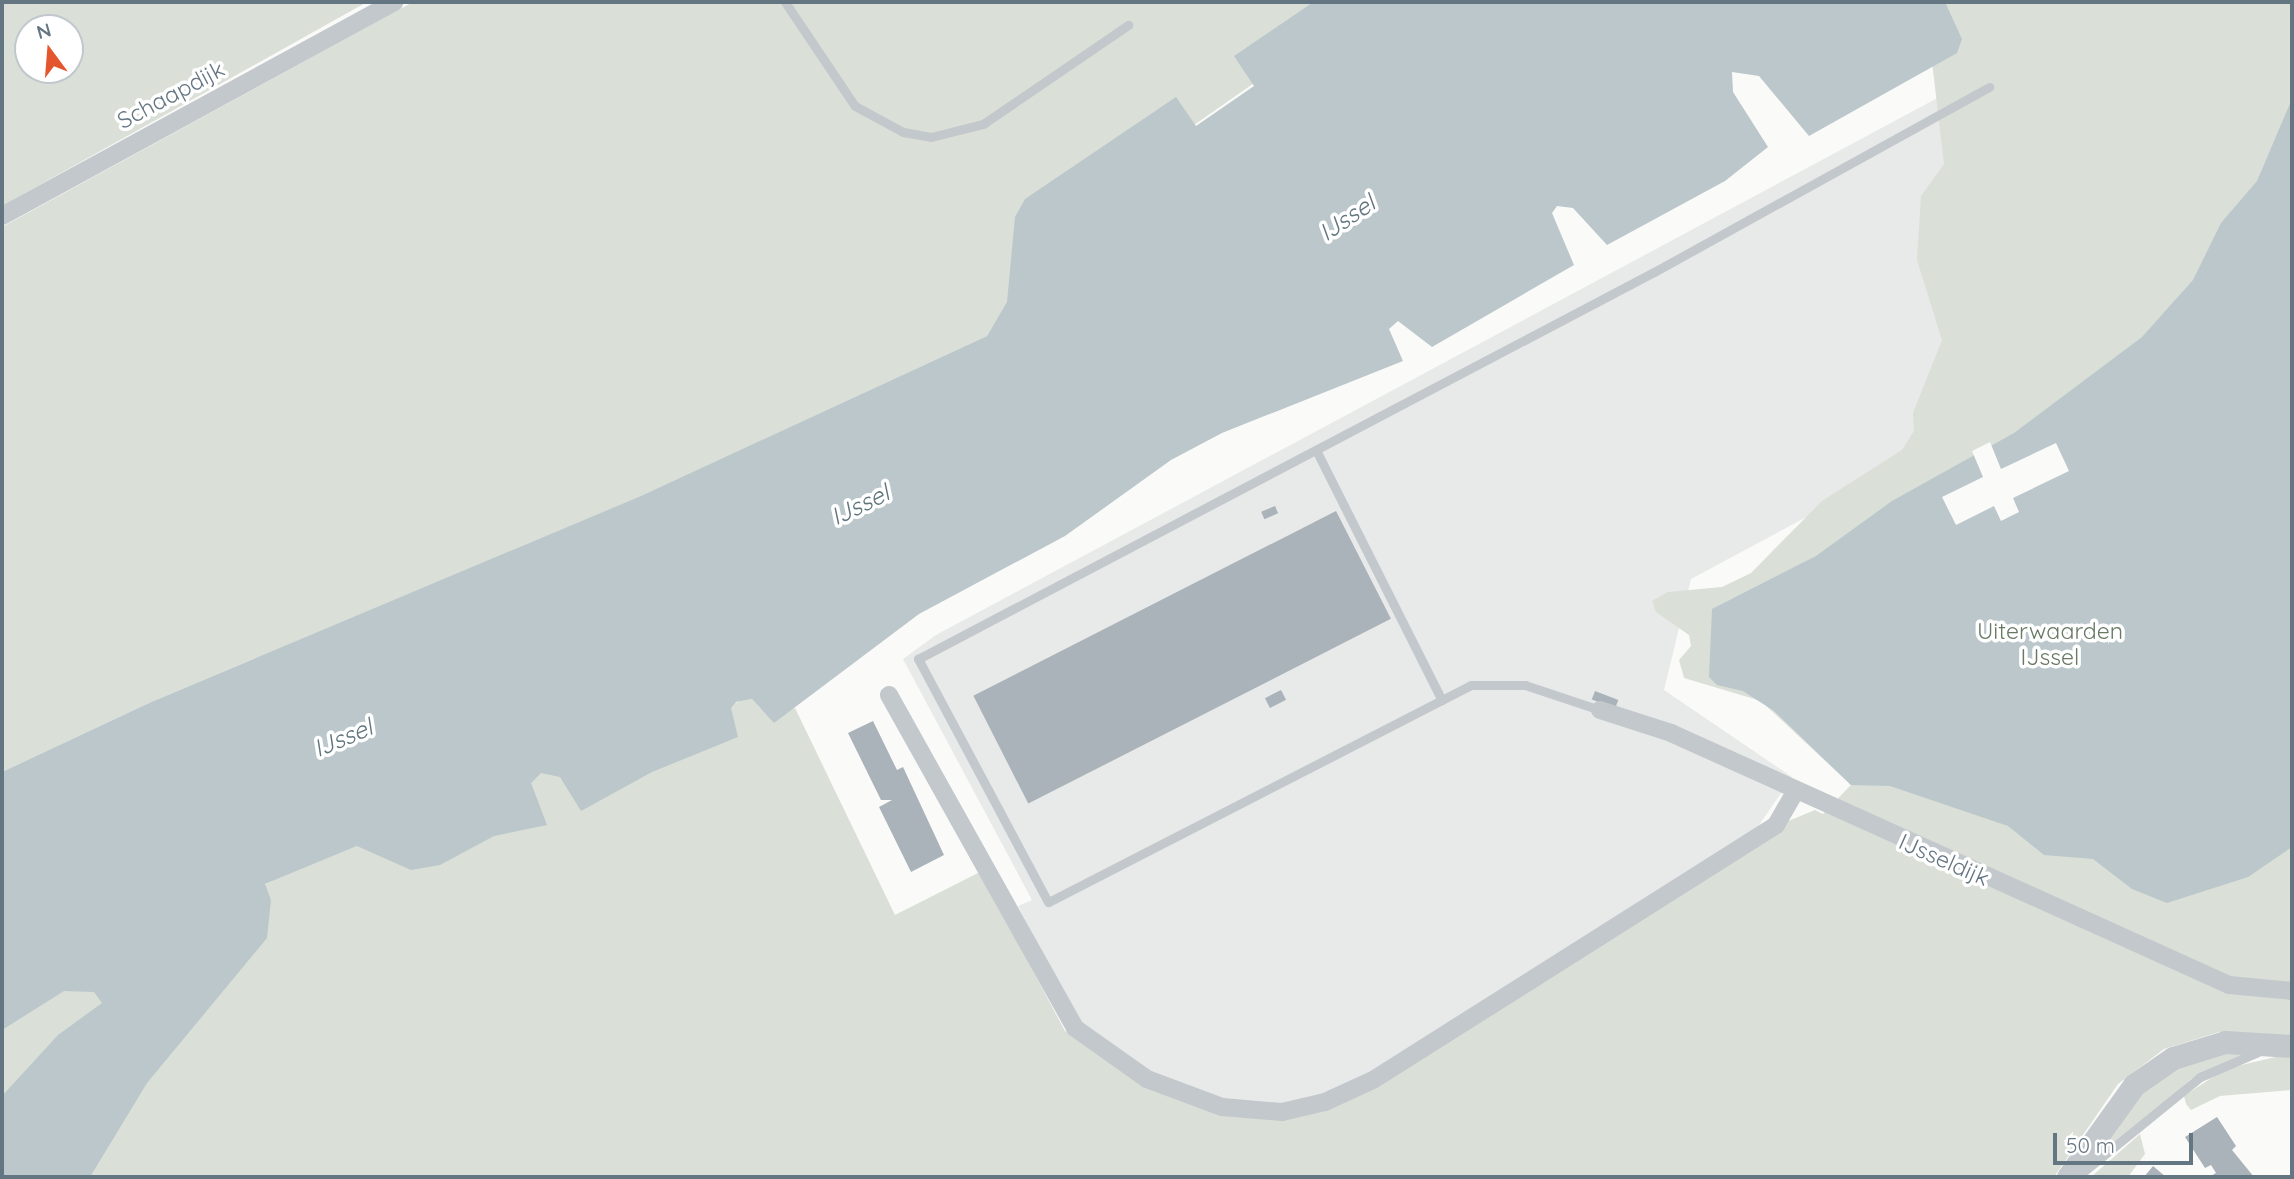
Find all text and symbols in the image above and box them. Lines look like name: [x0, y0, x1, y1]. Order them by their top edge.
north arrow: [14, 14, 84, 84]
text: N: [34, 17, 54, 44]
street label: Schaapdijk: [113, 55, 229, 135]
water label: IJssel: [1314, 189, 1380, 247]
water label: IJssel: [826, 479, 894, 531]
park label: Uiterwaarden IJssel: [1977, 617, 2123, 671]
water label: IJssel: [309, 713, 377, 763]
street label: IJsseldijk: [1895, 828, 1993, 892]
scale bar: [2056, 1120, 2196, 1164]
text: 50 m: [2066, 1132, 2115, 1158]

